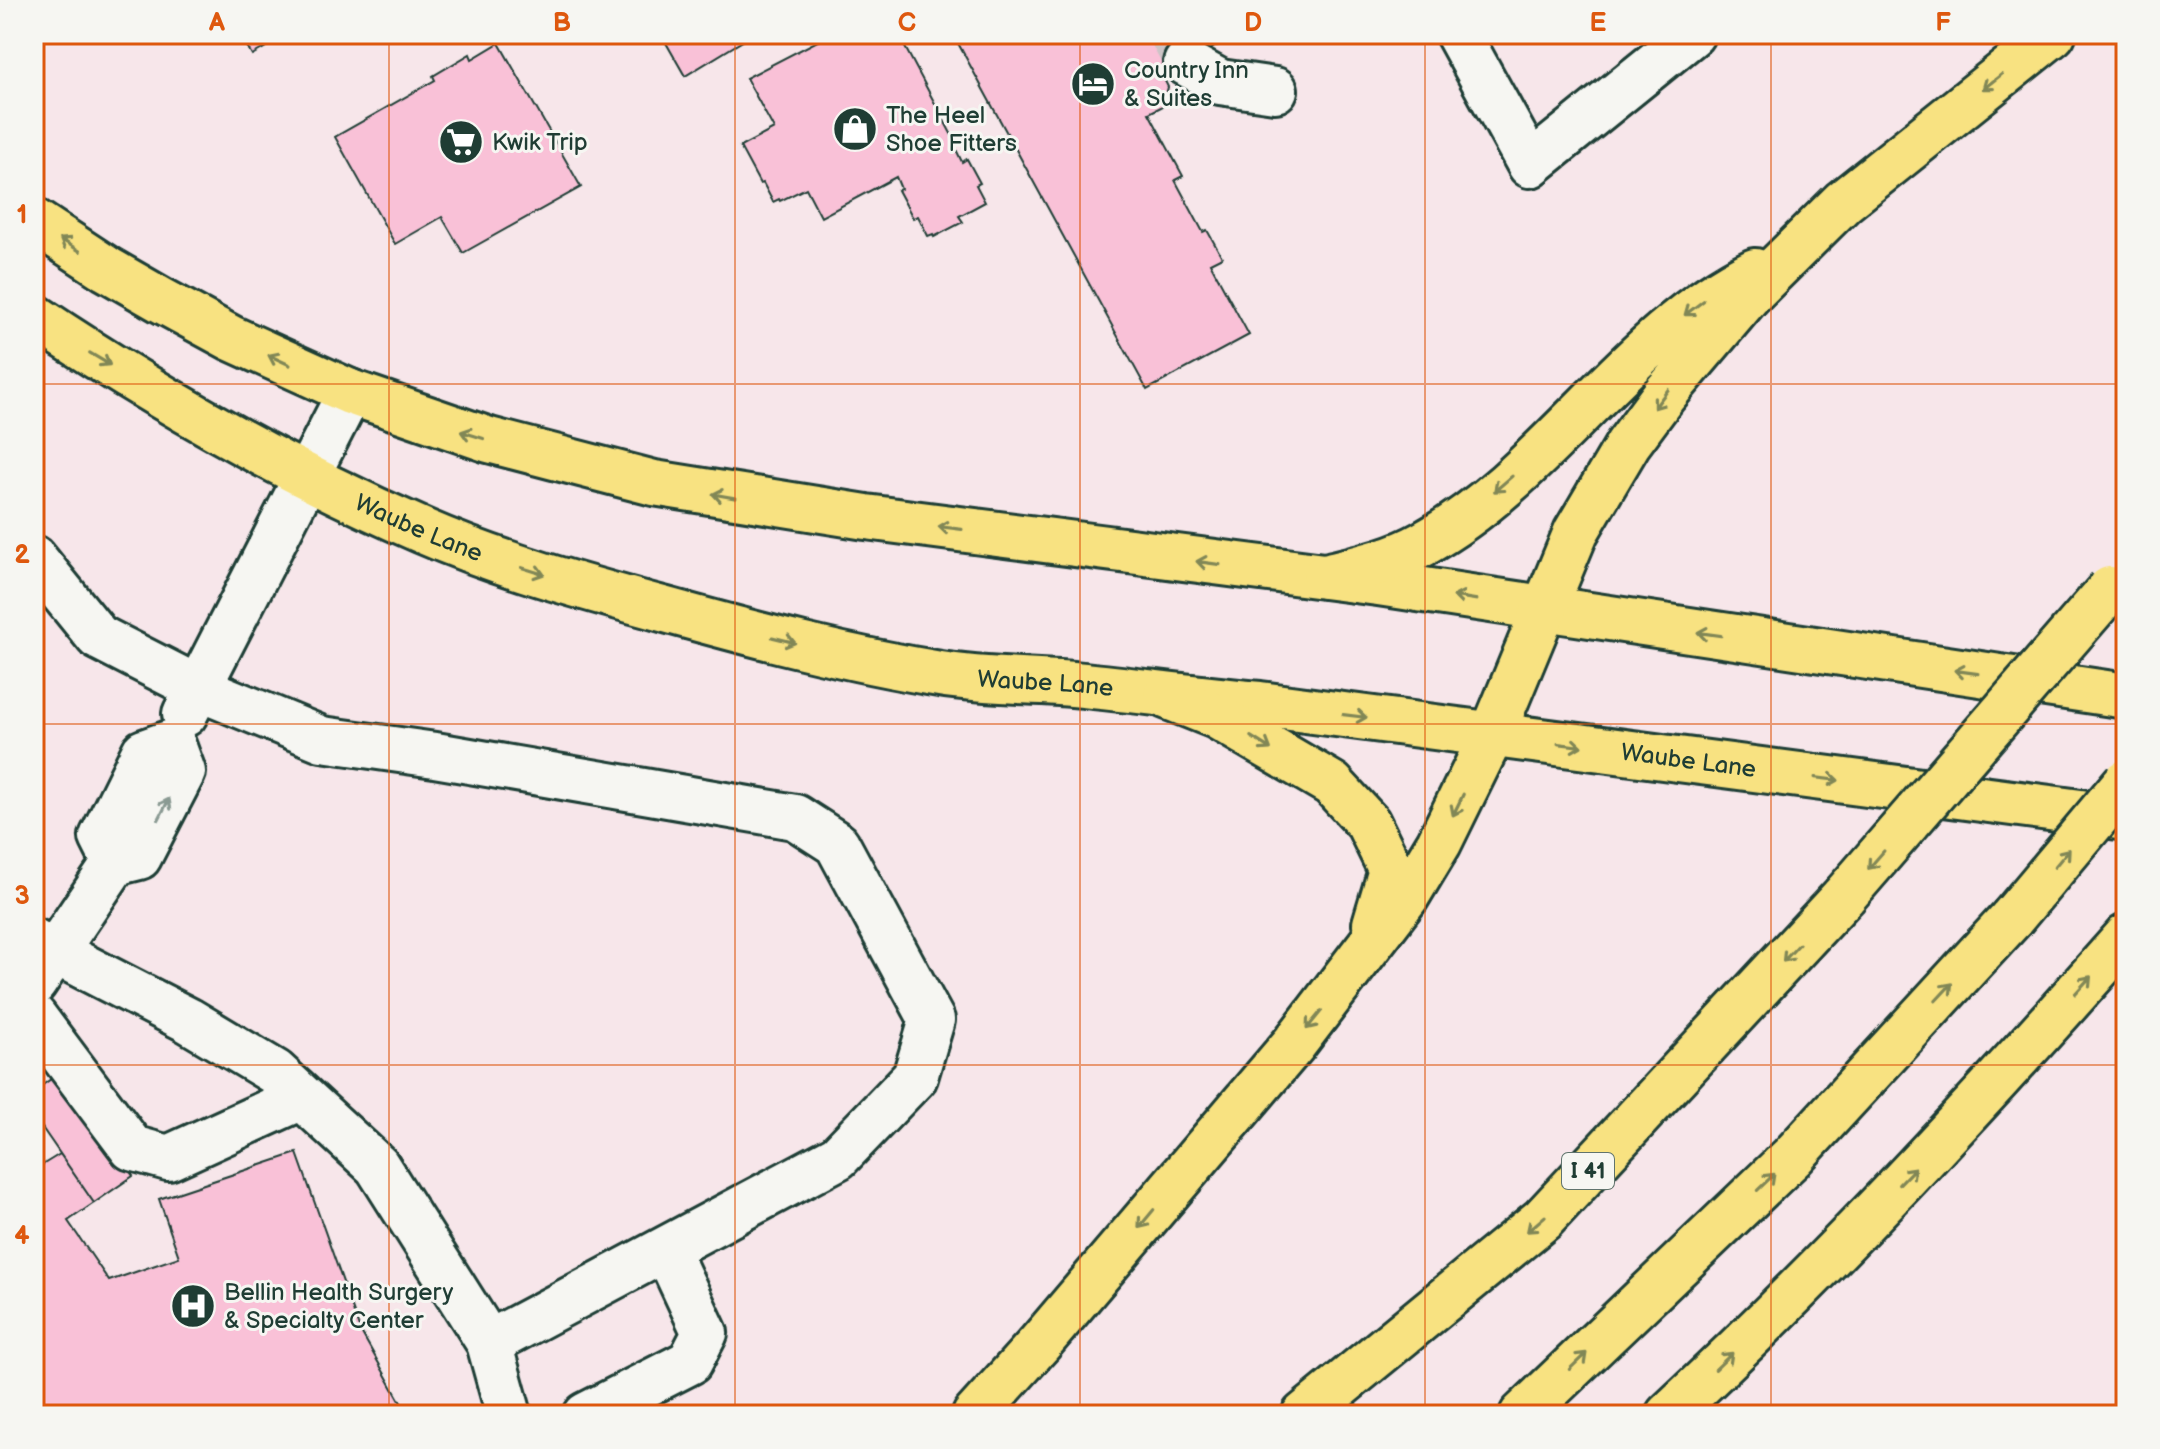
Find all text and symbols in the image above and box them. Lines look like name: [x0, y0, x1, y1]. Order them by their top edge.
text: A: [208, 8, 225, 39]
text: B: [553, 8, 571, 39]
text: C: [898, 8, 916, 39]
text: D: [1244, 8, 1262, 39]
text: E: [1590, 8, 1607, 39]
text: F: [1935, 8, 1951, 39]
place label: Country Inn & Suites: [1124, 56, 1249, 113]
hotel icon: Country Inn & Suites: [1069, 60, 1117, 108]
one-way arrow: [1982, 73, 2003, 91]
place label: The Heel Shoe Fitters: [886, 101, 1017, 158]
shop icon: The Heel Shoe Fitters: [831, 105, 879, 153]
supermarket icon: Kwik Trip: [437, 118, 485, 166]
place label: Kwik Trip: [492, 128, 588, 157]
text: 1: [17, 200, 27, 231]
one-way arrow: [59, 237, 82, 253]
one-way arrow: [1683, 299, 1705, 316]
one-way arrow: [88, 351, 111, 367]
one-way arrow: [267, 352, 291, 367]
one-way arrow: [1653, 388, 1670, 409]
one-way arrow: [459, 427, 485, 442]
one-way arrow: [1494, 475, 1514, 493]
street label: Waube Lane: [350, 488, 487, 568]
one-way arrow: [712, 488, 737, 503]
one-way arrow: [937, 521, 964, 536]
text: 2: [14, 540, 30, 571]
one-way arrow: [1195, 555, 1222, 570]
one-way arrow: [521, 564, 546, 579]
one-way arrow: [1453, 590, 1479, 605]
one-way arrow: [1696, 626, 1722, 641]
one-way arrow: [770, 634, 796, 649]
street label: Waube Lane: [976, 664, 1115, 703]
one-way arrow: [1954, 664, 1979, 679]
one-way arrow: [1342, 709, 1367, 724]
one-way arrow: [1249, 735, 1271, 752]
street label: Waube Lane: [1619, 737, 1758, 784]
one-way arrow: [1556, 738, 1582, 753]
one-way arrow: [1813, 771, 1840, 786]
one-way arrow: [1450, 792, 1465, 816]
one-way arrow: [156, 798, 172, 822]
one-way arrow: [2053, 848, 2071, 869]
one-way arrow: [1867, 849, 1885, 869]
text: 3: [14, 881, 30, 912]
one-way arrow: [1782, 943, 1801, 963]
one-way arrow: [2074, 976, 2092, 996]
one-way arrow: [1934, 982, 1953, 1003]
one-way arrow: [1305, 1009, 1323, 1030]
road number: I 41: [1562, 1153, 1614, 1189]
one-way arrow: [1897, 1166, 1916, 1186]
one-way arrow: [1756, 1172, 1776, 1191]
one-way arrow: [1137, 1208, 1155, 1228]
one-way arrow: [1527, 1215, 1547, 1233]
text: 4: [14, 1221, 30, 1252]
place label: Bellin Health Surgery & Specialty Center: [224, 1278, 453, 1335]
hospital icon: Bellin Health Surgery & Specialty Center: [169, 1282, 217, 1330]
one-way arrow: [1714, 1351, 1734, 1370]
one-way arrow: [1568, 1352, 1588, 1371]

